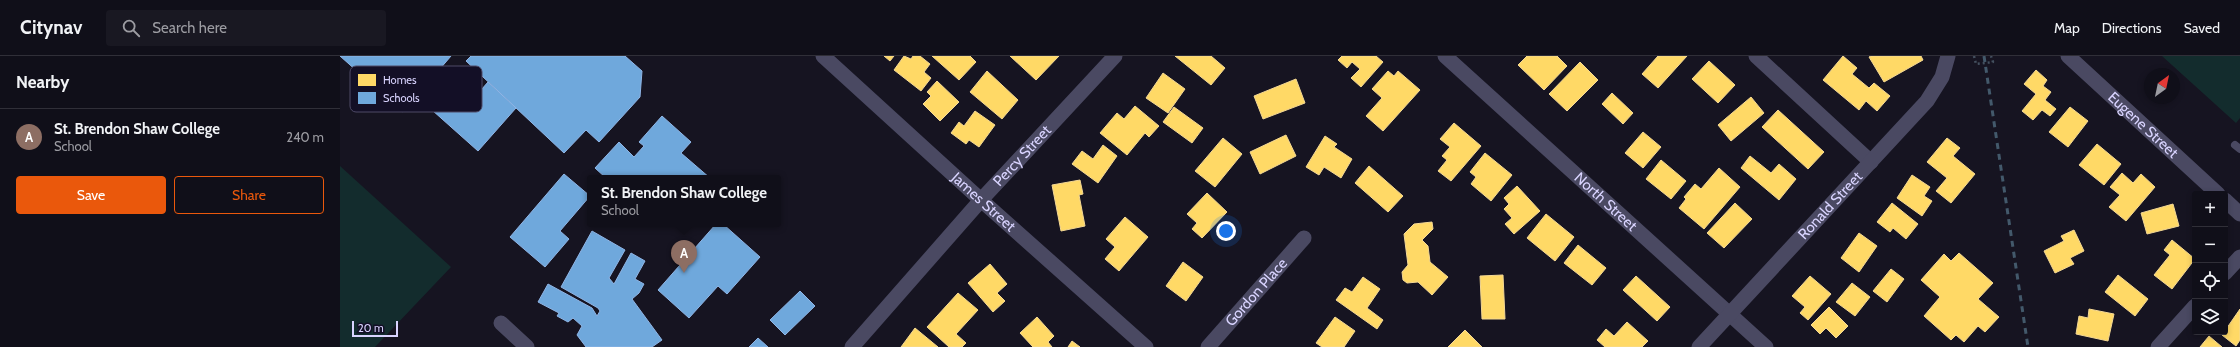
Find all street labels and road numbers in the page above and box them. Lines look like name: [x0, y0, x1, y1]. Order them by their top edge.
street label: Eugene Street: [2104, 88, 2182, 162]
street label: Percy Street: [989, 121, 1055, 190]
street label: James Street: [947, 168, 1019, 235]
street label: Ronald Street: [1794, 168, 1866, 243]
street label: North Street: [1571, 169, 1641, 235]
street label: Gordon Place: [1221, 254, 1291, 330]

